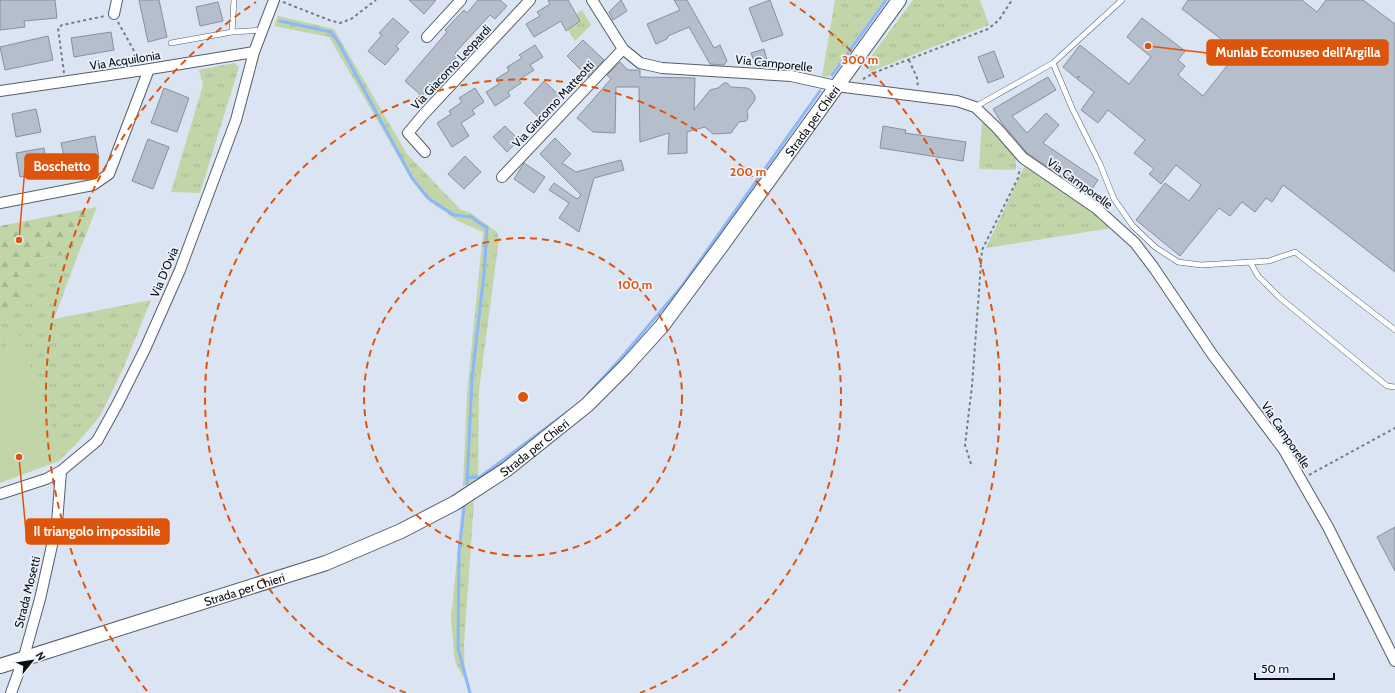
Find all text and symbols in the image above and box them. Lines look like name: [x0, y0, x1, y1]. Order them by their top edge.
street label: Via Giacomo Leopardi: [408, 21, 494, 113]
callout: Munlab Ecomuseo dell'Argilla: [1207, 40, 1388, 65]
text: Munlab Ecomuseo dell'Argilla: [1215, 44, 1381, 60]
street label: Via Acquilonia: [89, 47, 162, 73]
street label: Via Camporelle: [735, 51, 813, 75]
text: 300 m: [842, 52, 878, 67]
street label: Via Giacomo Matteotti: [509, 57, 597, 151]
street label: Strada per Chieri: [781, 82, 842, 159]
callout: Boschetto: [25, 154, 98, 179]
street label: Via Camporelle: [1044, 154, 1116, 212]
text: Boschetto: [33, 158, 91, 174]
text: 200 m: [730, 164, 766, 179]
street label: Via D'Ovia: [147, 244, 181, 299]
text: 100 m: [618, 277, 652, 292]
centre of rings: [516, 390, 530, 404]
street label: Via Camporelle: [1258, 399, 1314, 471]
street label: Strada per Chieri: [497, 415, 571, 479]
callout: Il triangolo impossibile: [26, 519, 169, 544]
text: Il triangolo impossibile: [34, 523, 161, 539]
street label: Strada Mosetti: [11, 555, 43, 629]
street label: Strada per Chieri: [202, 569, 286, 609]
north arrow: [12, 641, 52, 681]
text: N: [33, 649, 49, 663]
scale bar: [1255, 655, 1334, 681]
text: 50 m: [1261, 661, 1289, 676]

